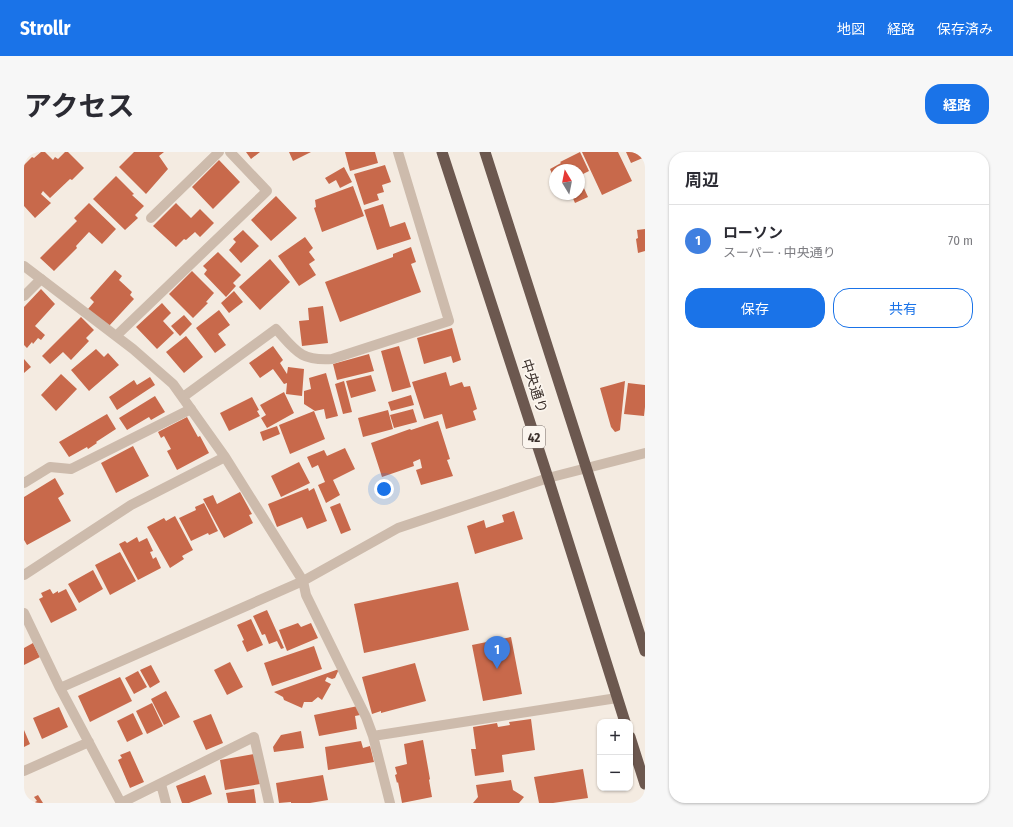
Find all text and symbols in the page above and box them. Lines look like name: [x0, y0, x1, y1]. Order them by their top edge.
text: Strollr: [20, 17, 70, 40]
text: 地図: [837, 21, 865, 38]
text: 経路: [887, 21, 915, 38]
text: 保存済み: [937, 21, 993, 38]
button: 経路: [925, 84, 989, 124]
text: アクセス: [24, 90, 135, 123]
north arrow: [549, 164, 585, 200]
text: 周辺: [685, 170, 719, 191]
text: ローソン: [723, 224, 783, 242]
text: 1: [695, 233, 701, 248]
text: 70 m: [948, 233, 973, 248]
text: スーパー · 中央通り: [723, 245, 836, 260]
button: 保存: [685, 288, 825, 328]
button: 共有: [833, 288, 973, 328]
street label: 中央通り: [517, 357, 551, 415]
road number: 42: [523, 426, 545, 448]
your location: [374, 479, 394, 499]
pin: 1: [484, 636, 510, 669]
map controls: [597, 719, 633, 791]
button: +: [597, 719, 633, 755]
button: −: [597, 755, 633, 791]

